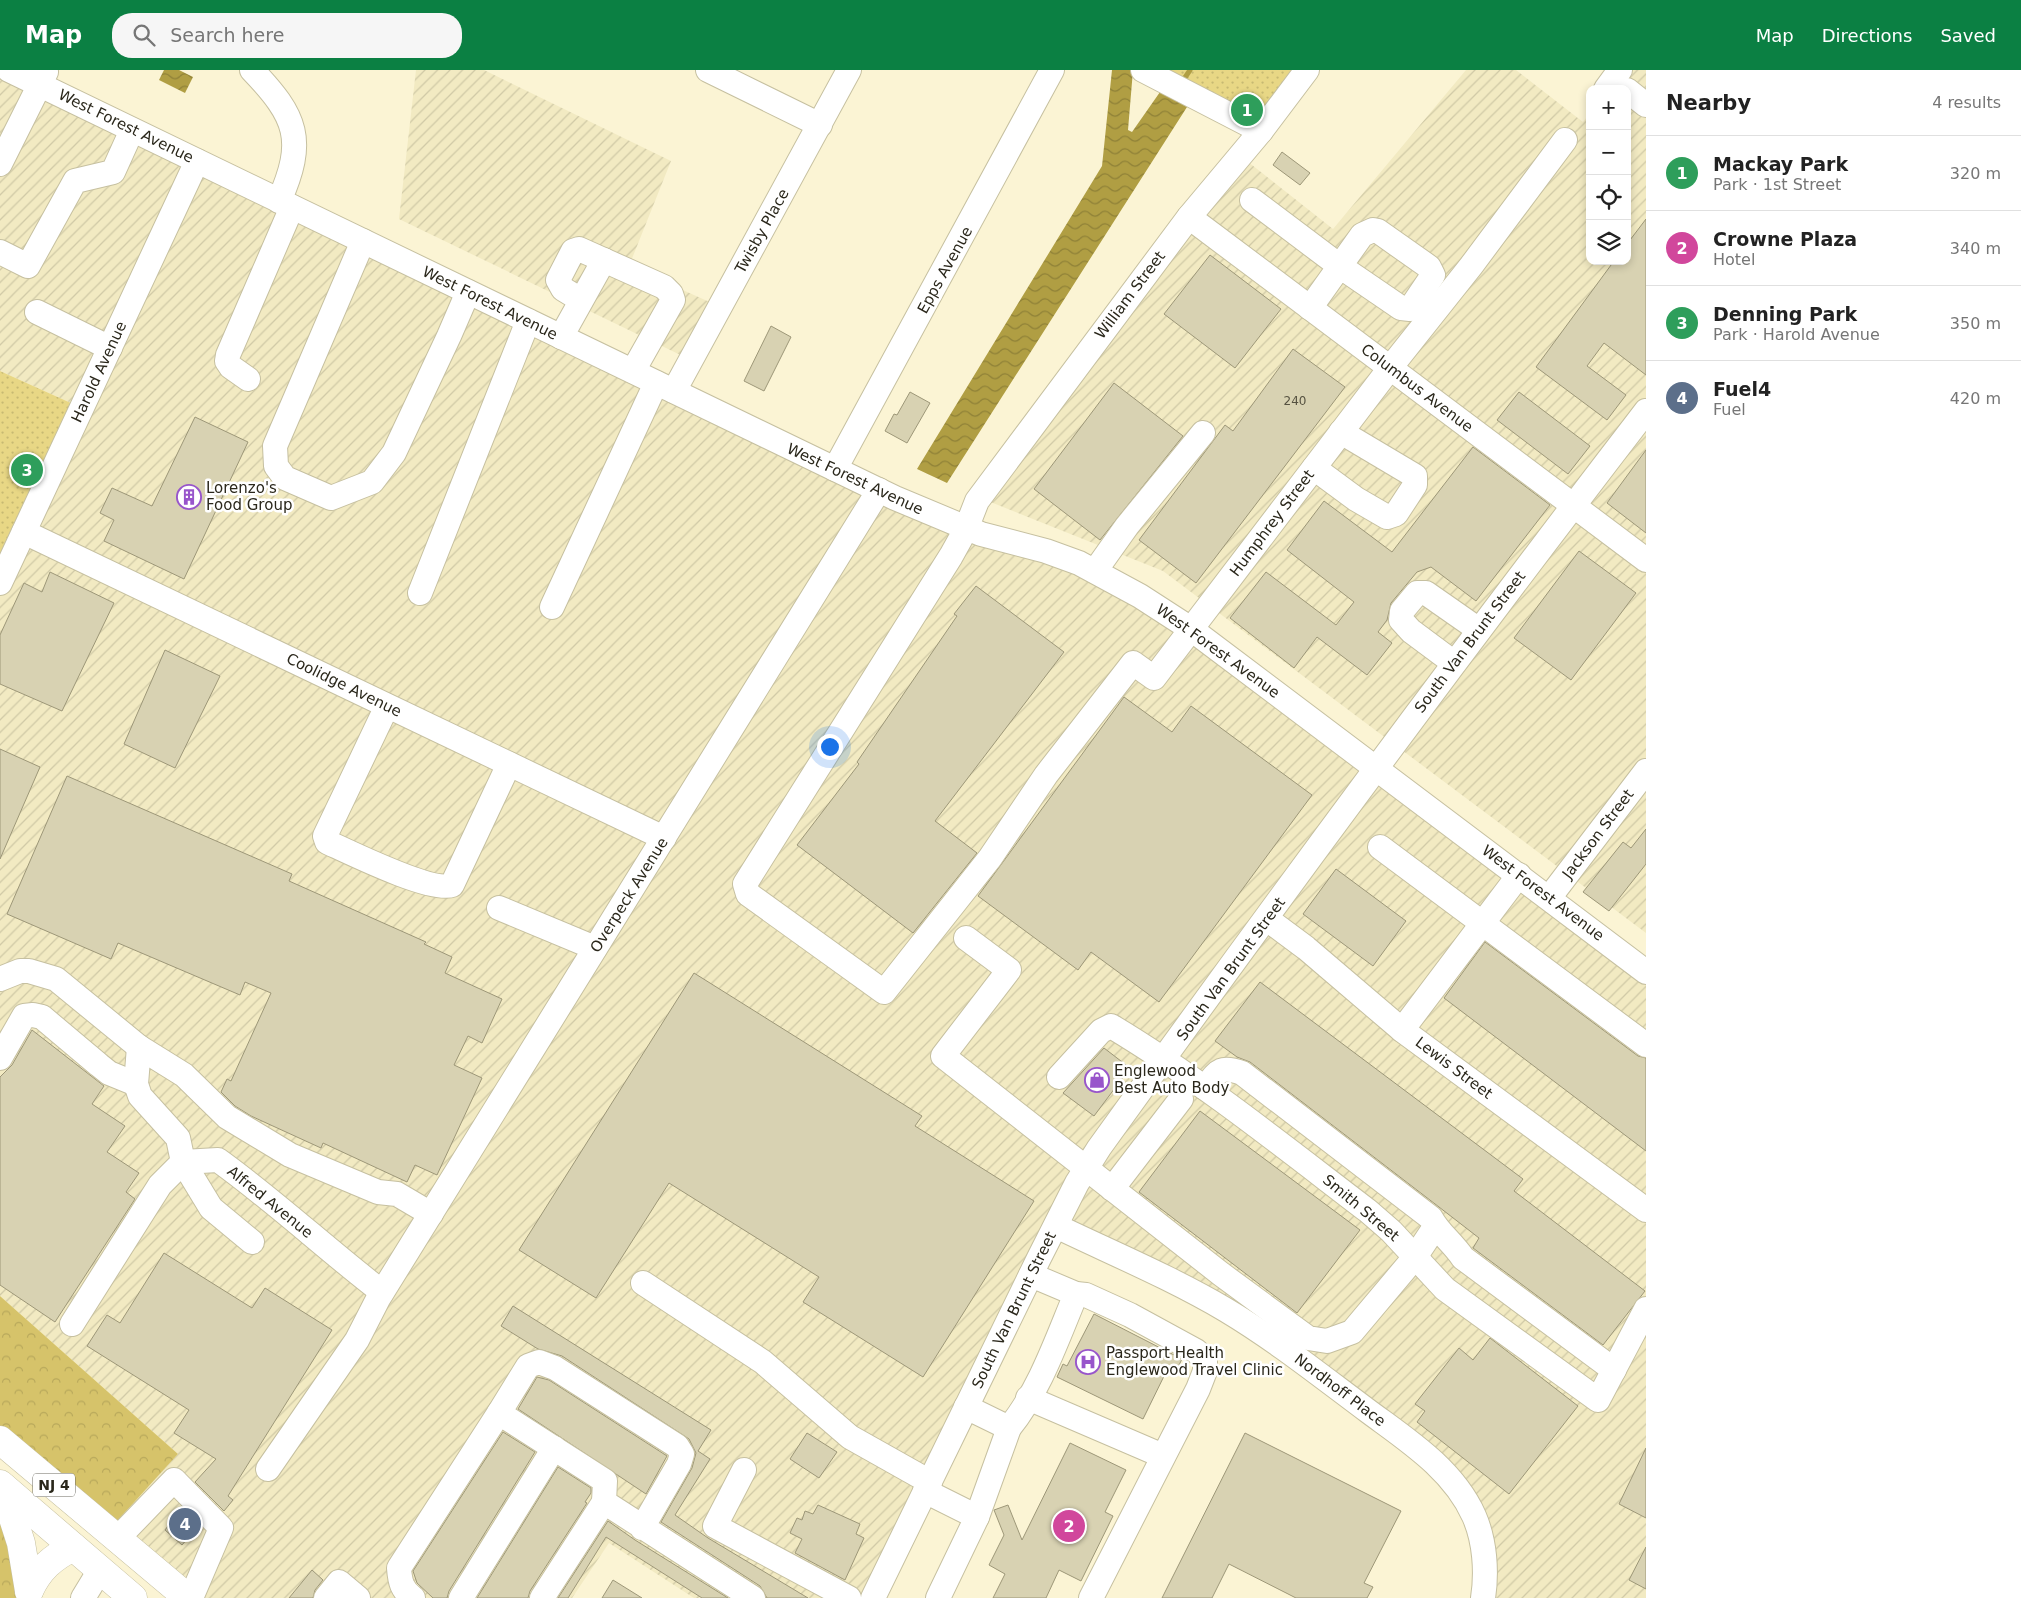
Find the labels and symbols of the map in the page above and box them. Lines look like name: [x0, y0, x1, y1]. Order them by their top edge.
street label: West Forest Avenue: [55, 85, 197, 167]
pin: 1: [1231, 91, 1263, 129]
street label: Twisby Place: [731, 186, 793, 277]
street label: Epps Avenue: [914, 223, 976, 317]
street label: William Street: [1091, 247, 1169, 342]
street label: West Forest Avenue: [419, 262, 561, 344]
street label: Harold Avenue: [68, 318, 130, 426]
street label: Columbus Avenue: [1358, 340, 1476, 436]
house number: 240: [1284, 394, 1306, 408]
street label: West Forest Avenue: [784, 440, 926, 518]
pin: 3: [11, 451, 43, 489]
street label: Humphrey Street: [1226, 466, 1318, 580]
place label: Lorenzo's Food Group: [206, 479, 292, 514]
building icon: Lorenzo's Food Group: [176, 484, 202, 510]
street label: South Van Brunt Street: [1411, 568, 1529, 716]
street label: West Forest Avenue: [1153, 600, 1283, 702]
street label: Coolidge Avenue: [283, 649, 405, 721]
your location: [817, 734, 843, 760]
street label: Jackson Street: [1558, 786, 1638, 883]
street label: Overpeck Avenue: [586, 834, 672, 956]
street label: West Forest Avenue: [1478, 841, 1608, 945]
street label: South Van Brunt Street: [1173, 894, 1289, 1044]
street label: Lewis Street: [1412, 1033, 1496, 1103]
place label: Englewood Best Auto Body: [1114, 1062, 1230, 1097]
shop icon: Englewood Best Auto Body: [1084, 1067, 1110, 1093]
street label: Alfred Avenue: [224, 1162, 316, 1242]
street label: Smith Street: [1319, 1171, 1403, 1245]
street label: South Van Brunt Street: [968, 1228, 1060, 1392]
place label: Passport Health Englewood Travel Clinic: [1106, 1344, 1283, 1379]
hospital icon: Passport Health Englewood Travel Clinic: [1075, 1349, 1101, 1375]
street label: Nordhoff Place: [1291, 1350, 1389, 1430]
road number: NJ 4: [33, 1474, 75, 1496]
pin: 4: [169, 1505, 201, 1543]
pin: 2: [1053, 1507, 1085, 1545]

